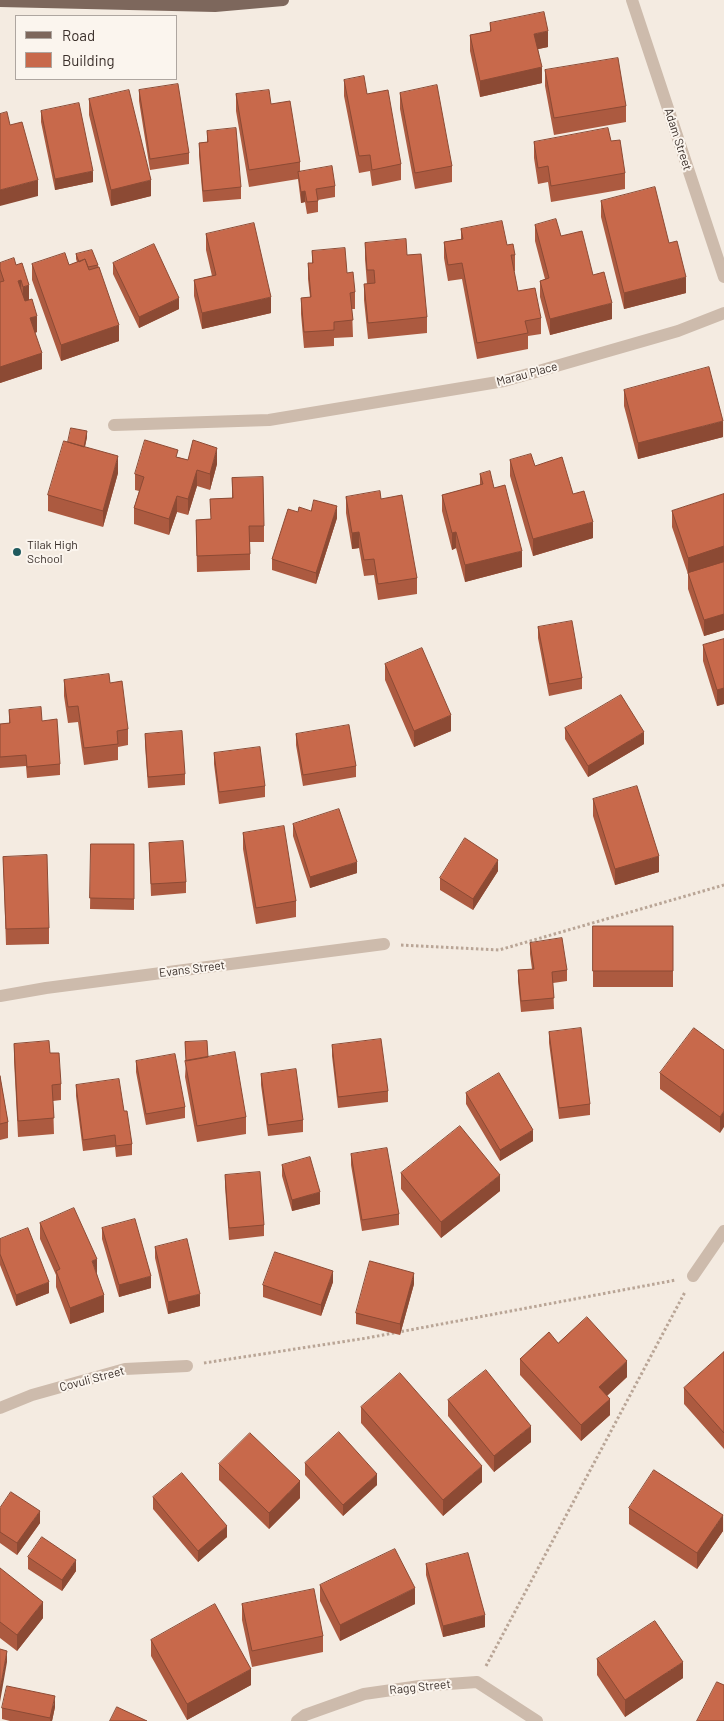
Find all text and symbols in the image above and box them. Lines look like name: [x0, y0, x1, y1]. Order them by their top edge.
legend: [15, 15, 178, 80]
text: Road: [62, 26, 95, 44]
text: Building: [62, 51, 115, 69]
street label: Adam Street: [661, 106, 695, 172]
street label: Marau Place: [495, 359, 559, 389]
place label: Tilak High School: [27, 538, 78, 566]
marker: Tilak High School: [11, 546, 23, 558]
street label: Evans Street: [158, 958, 226, 980]
street label: Covuli Street: [58, 1363, 126, 1395]
street label: Ragg Street: [389, 1677, 451, 1697]

